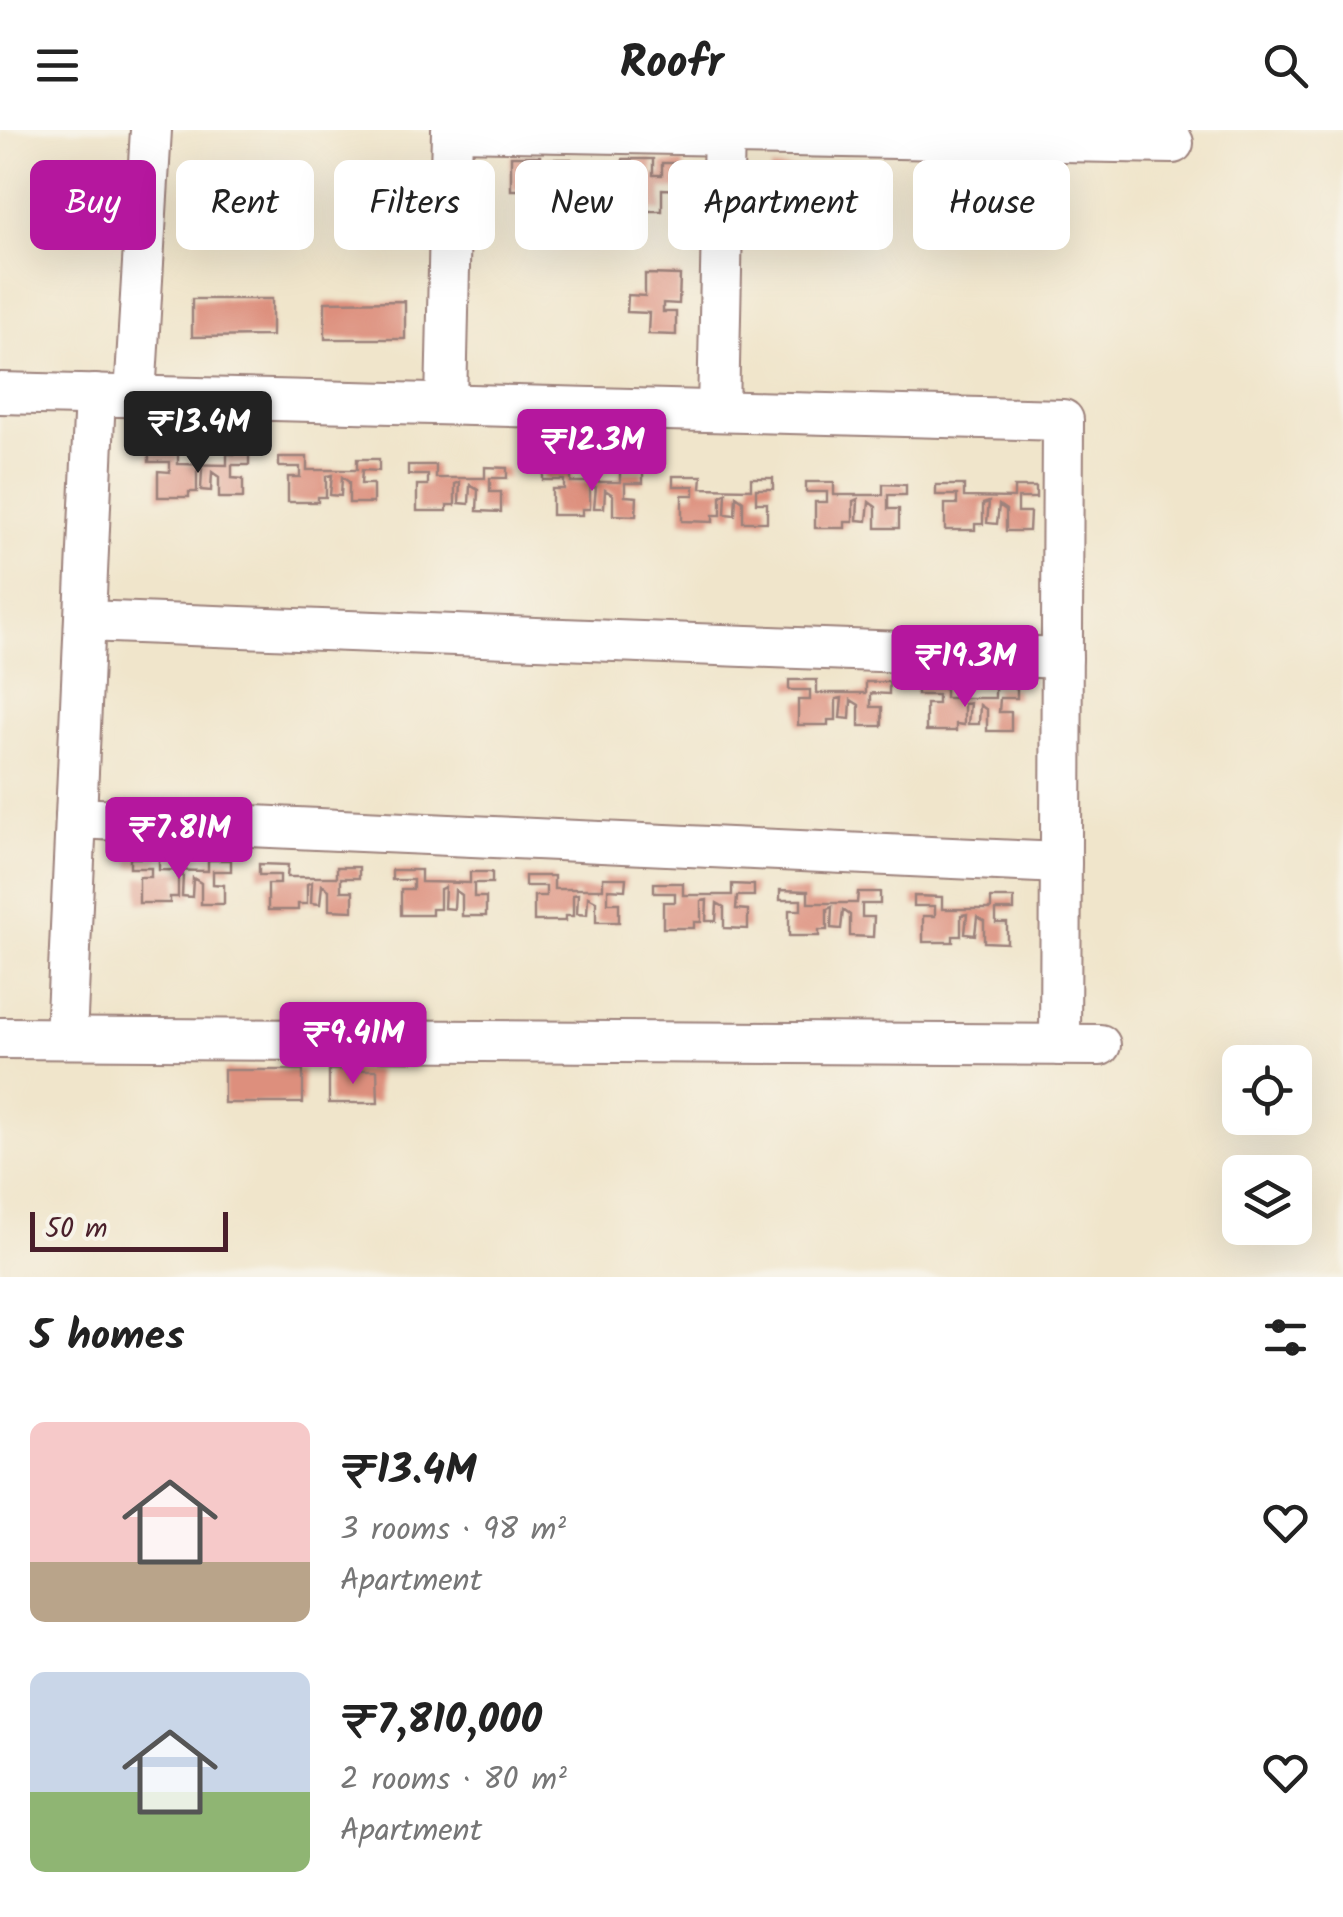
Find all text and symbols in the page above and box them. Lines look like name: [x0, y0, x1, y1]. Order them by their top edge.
text: Roofr: [620, 29, 723, 101]
icon: menu: [30, 38, 85, 93]
icon: search: [1258, 38, 1313, 93]
chip: Buy: [30, 160, 156, 250]
chip: Rent: [176, 160, 314, 250]
chip: Filters: [334, 160, 495, 250]
chip: New: [515, 160, 648, 250]
chip: Apartment: [668, 160, 893, 250]
chip: House: [913, 160, 1070, 250]
pin: ₹13.4M: [117, 391, 279, 476]
text: ₹13.4M: [146, 398, 250, 449]
pin: ₹12.3M: [511, 409, 673, 494]
text: ₹12.3M: [539, 416, 645, 467]
pin: ₹19.3M: [884, 625, 1046, 710]
text: ₹19.3M: [914, 632, 1016, 683]
pin: ₹7.81M: [98, 797, 260, 882]
text: ₹7.81M: [127, 804, 231, 855]
pin: ₹9.41M: [272, 1002, 434, 1087]
text: ₹9.41M: [302, 1009, 404, 1060]
map controls: [1222, 1045, 1312, 1245]
button: locate: [1222, 1045, 1312, 1135]
button: layers: [1222, 1155, 1312, 1245]
scale bar: [30, 1207, 228, 1252]
text: 50 m: [45, 1207, 108, 1252]
text: 5 homes: [30, 1304, 185, 1371]
icon: filters: [1258, 1310, 1313, 1365]
text: ₹13.4M: [340, 1438, 477, 1505]
icon: home: [110, 1462, 230, 1582]
icon: heart: [1258, 1495, 1313, 1550]
text: 3 rooms · 98 m²: [340, 1505, 566, 1556]
text: Apartment: [340, 1556, 482, 1607]
text: ₹7,810,000: [340, 1688, 542, 1755]
icon: home: [110, 1712, 230, 1832]
icon: heart: [1258, 1745, 1313, 1800]
text: 2 rooms · 80 m²: [340, 1755, 567, 1806]
text: Apartment: [340, 1806, 482, 1857]

